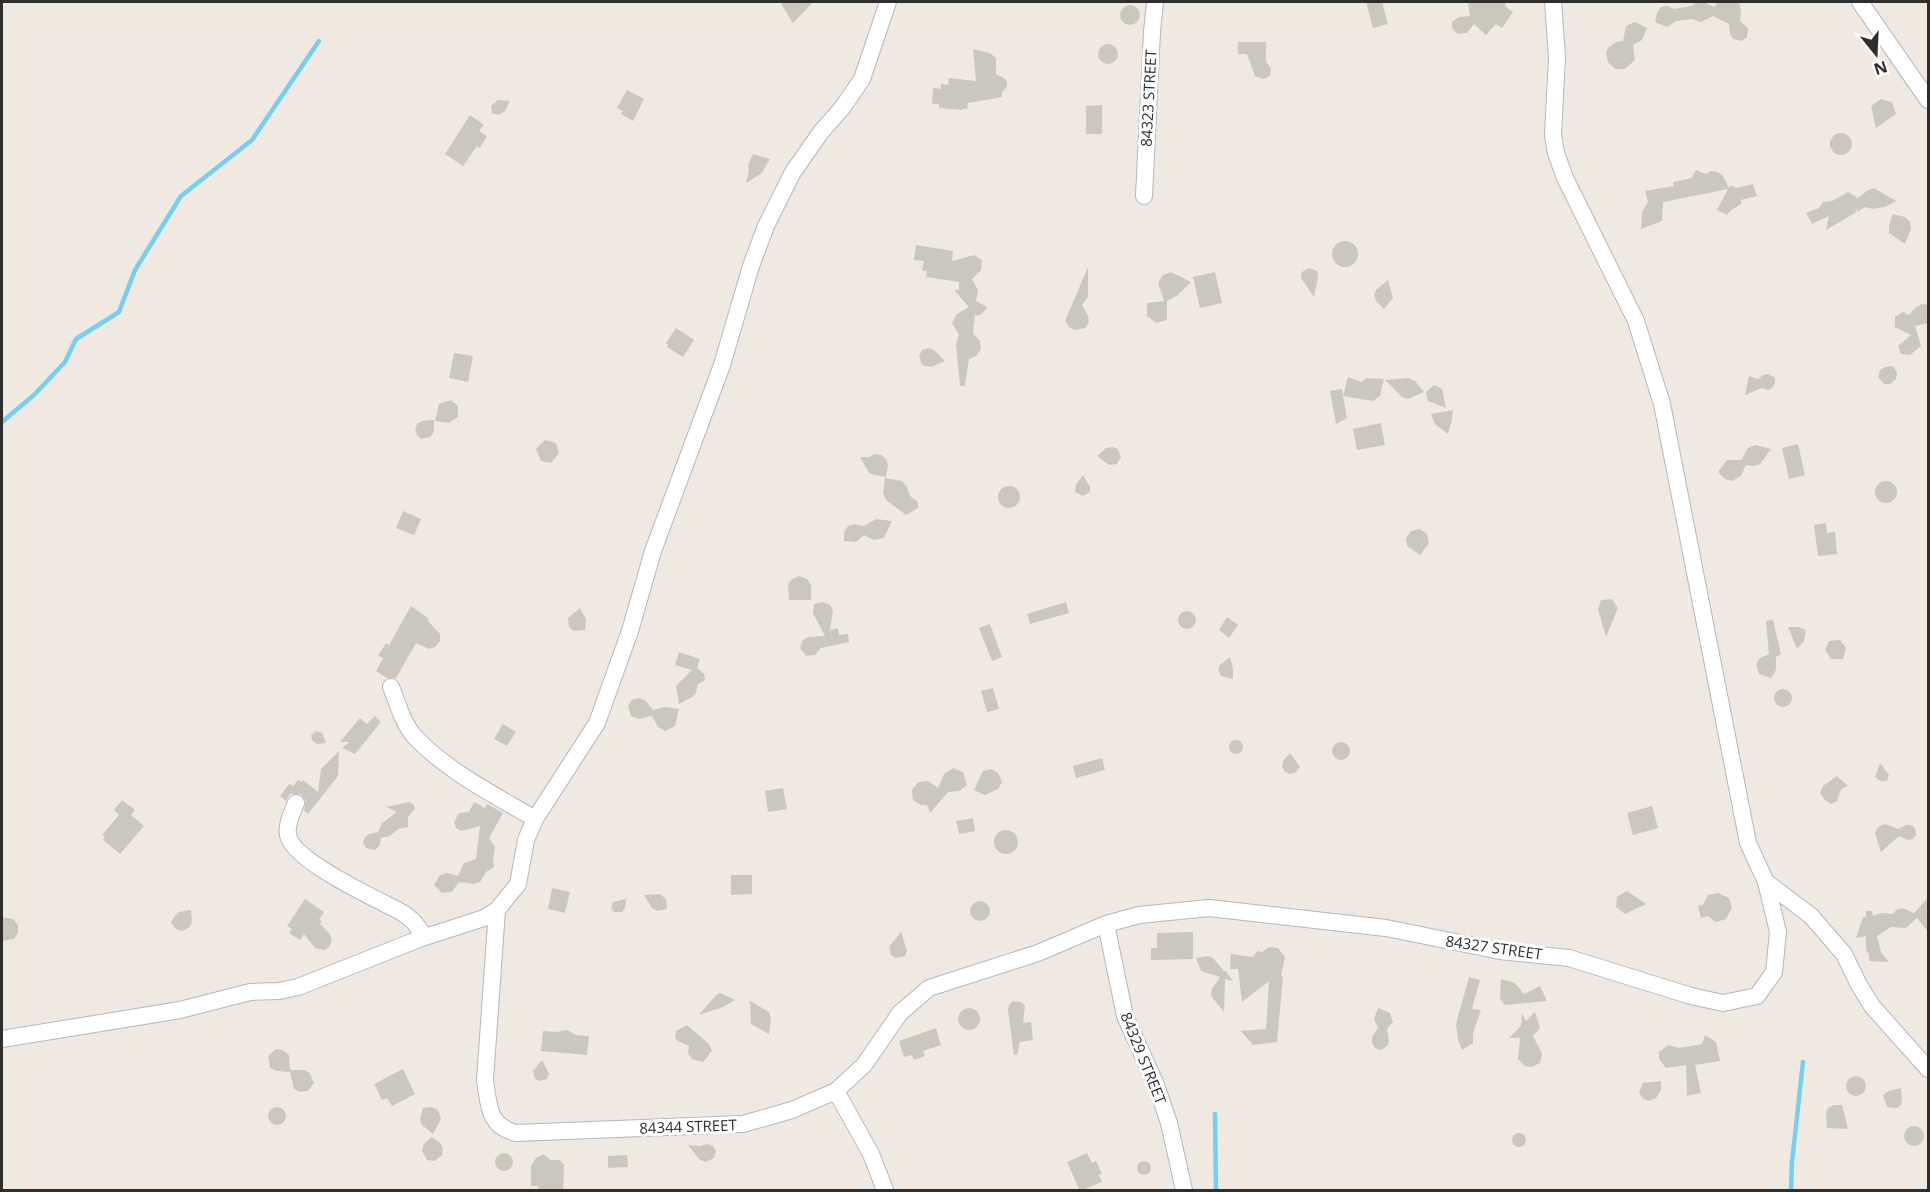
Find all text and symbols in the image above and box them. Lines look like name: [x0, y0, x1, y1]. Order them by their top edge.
north arrow: [1846, 24, 1906, 84]
street label: 84323 STREET: [1135, 48, 1161, 147]
text: N: [1871, 56, 1890, 81]
street label: 84327 STREET: [1444, 930, 1544, 964]
street label: 84329 STREET: [1116, 1009, 1172, 1108]
street label: 84344 STREET: [639, 1114, 738, 1138]

